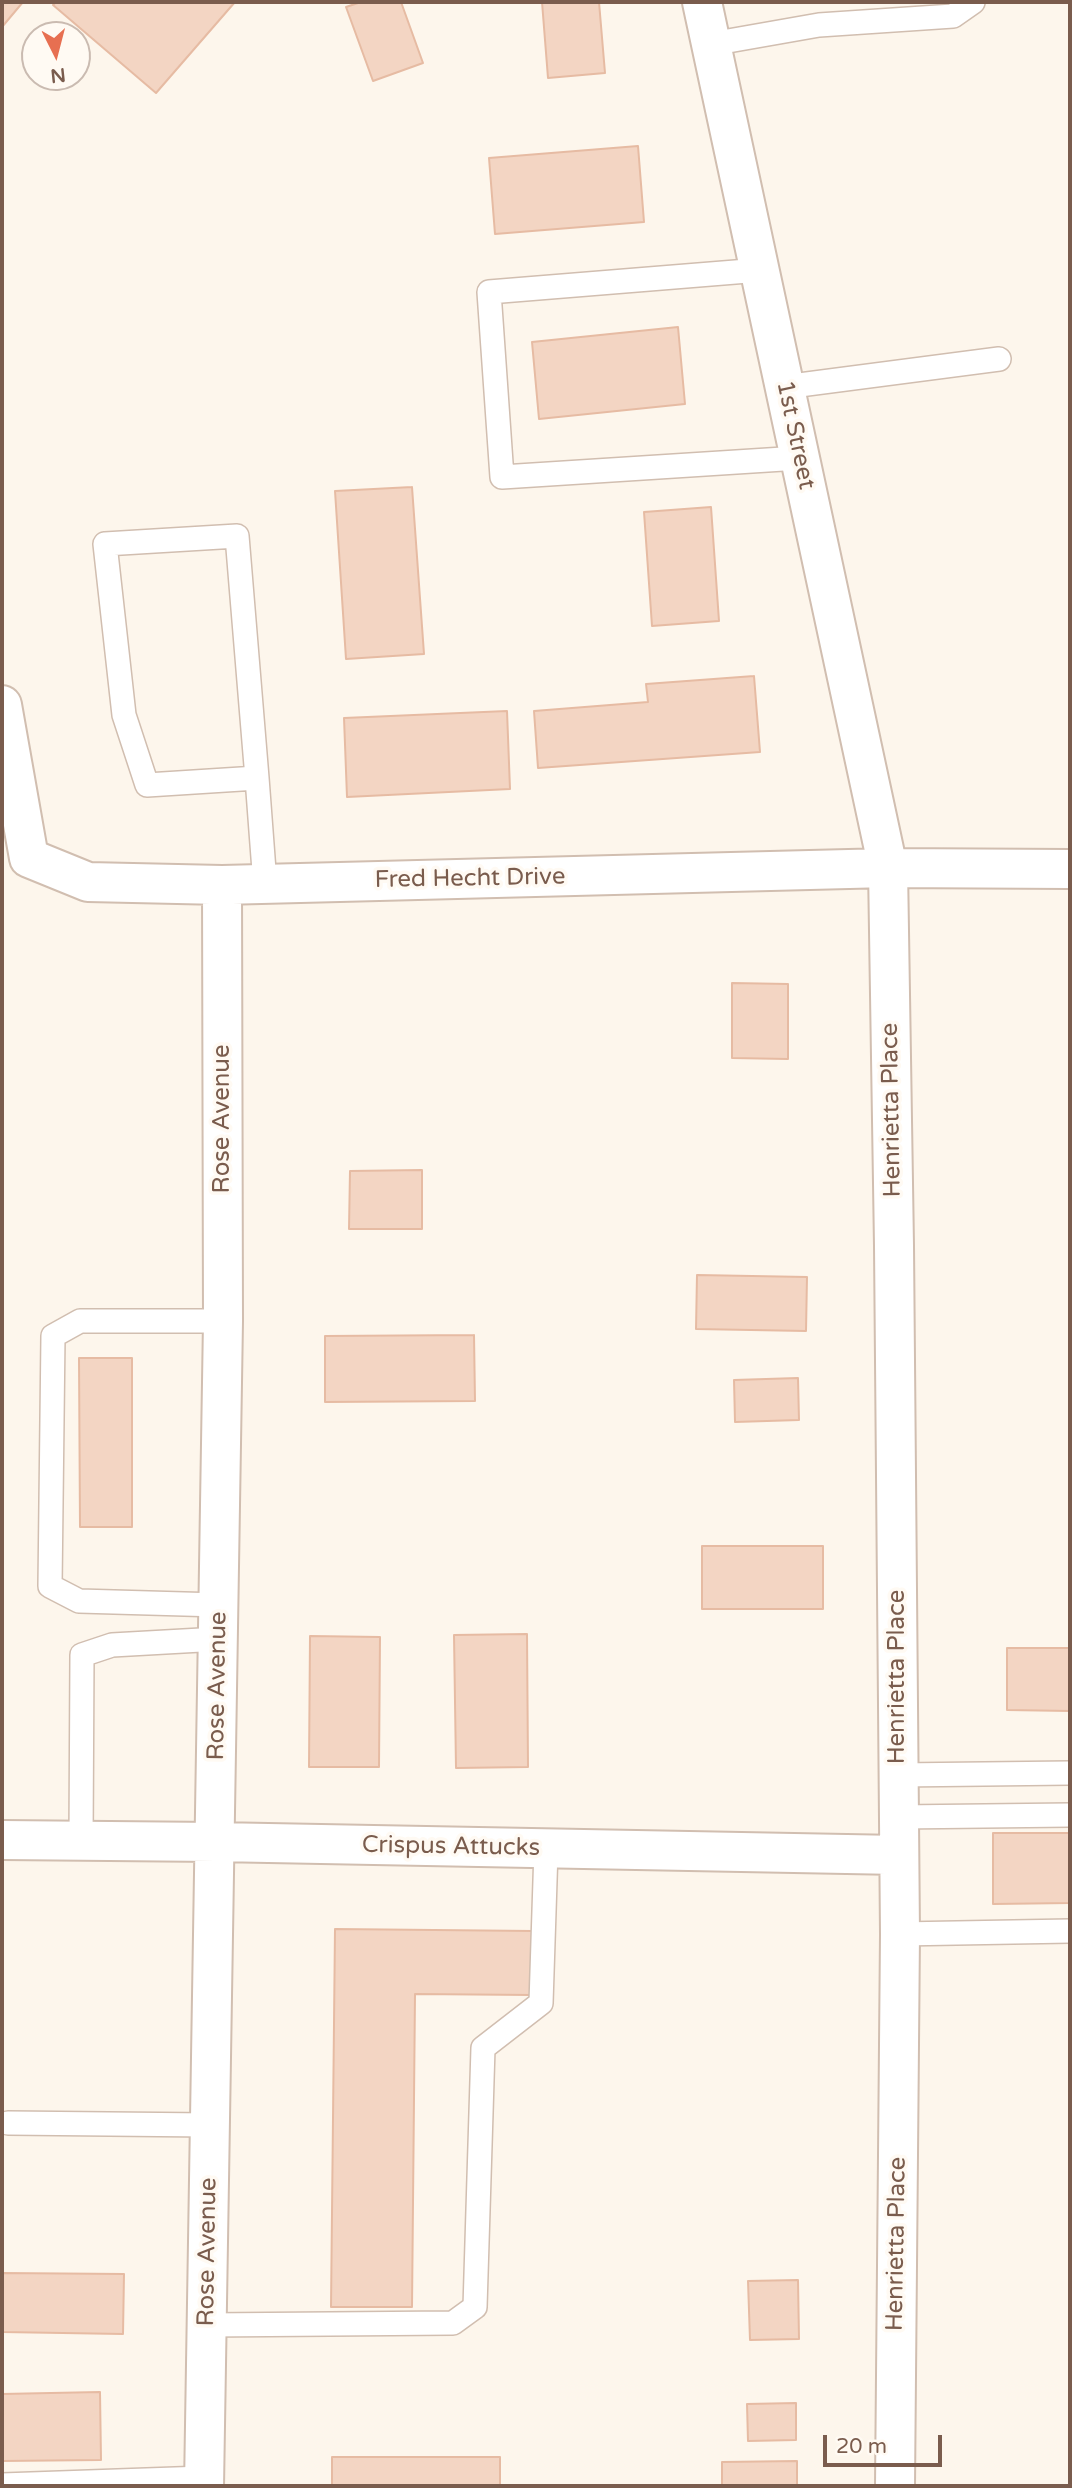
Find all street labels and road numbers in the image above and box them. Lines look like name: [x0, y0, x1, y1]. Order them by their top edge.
street label: 1st Street: [769, 378, 821, 492]
street label: Fred Hecht Drive: [374, 863, 566, 895]
street label: Henrietta Place: [876, 1022, 908, 1198]
street label: Rose Avenue: [209, 1045, 237, 1193]
street label: Henrietta Place: [884, 1590, 912, 1764]
street label: Rose Avenue: [202, 1611, 234, 1761]
street label: Crispus Attucks: [362, 1831, 540, 1863]
street label: Henrietta Place: [881, 2156, 913, 2332]
street label: Rose Avenue: [192, 2177, 224, 2327]

